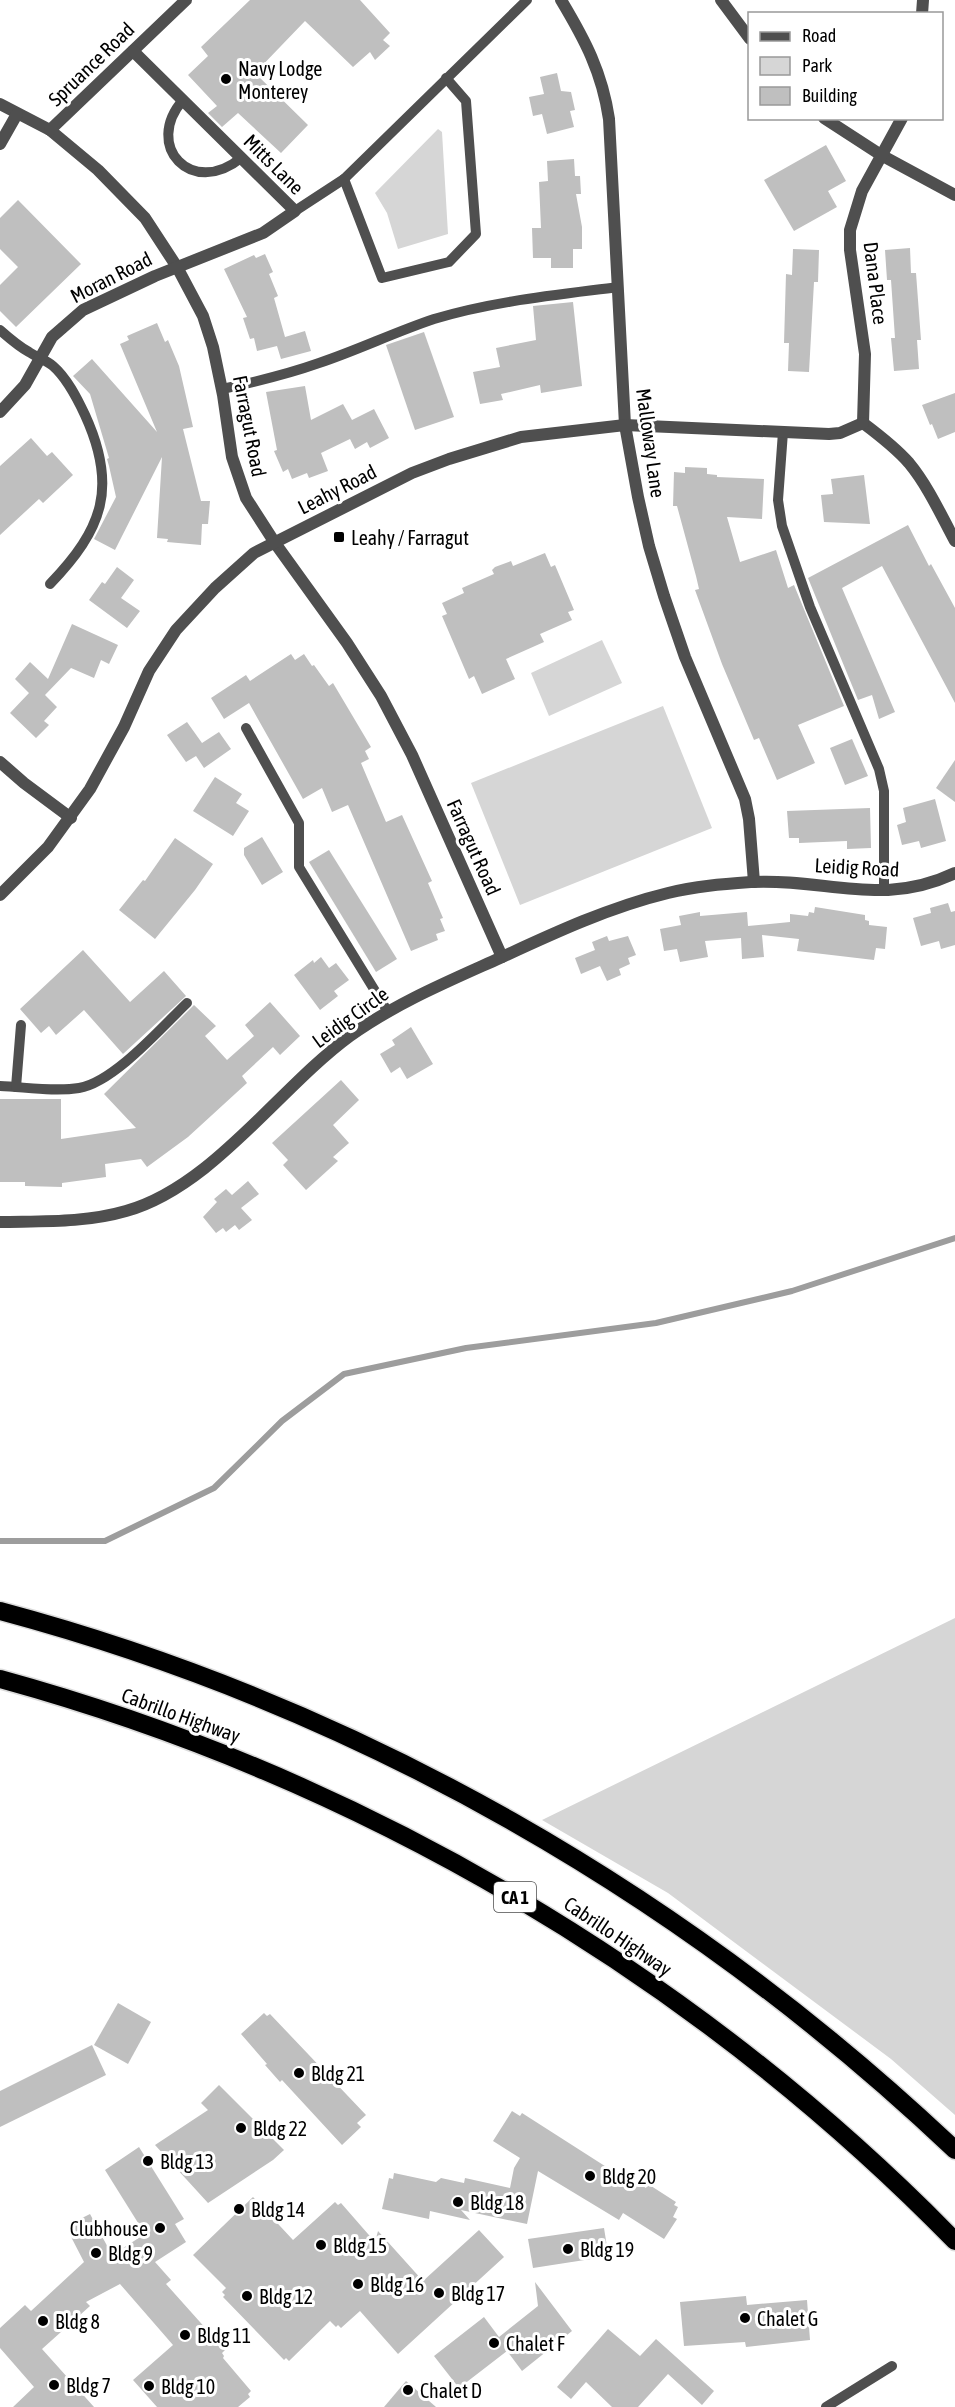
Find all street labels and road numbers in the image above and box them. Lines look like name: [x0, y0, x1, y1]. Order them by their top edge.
street label: Spruance Road: [44, 18, 138, 110]
street label: Mitts Lane: [239, 129, 309, 199]
street label: Dana Place: [860, 240, 892, 326]
street label: Moran Road: [66, 247, 156, 307]
street label: Farragut Road: [229, 373, 271, 479]
street label: Malloway Lane: [632, 387, 670, 499]
street label: Leahy Road: [294, 459, 380, 519]
street label: Farragut Road: [443, 795, 505, 899]
street label: Leidig Road: [814, 853, 900, 881]
street label: Leidig Circle: [308, 982, 392, 1052]
street label: Cabrillo Highway: [119, 1683, 243, 1747]
road number: CA 1: [494, 1882, 536, 1912]
street label: Cabrillo Highway: [560, 1892, 676, 1980]

